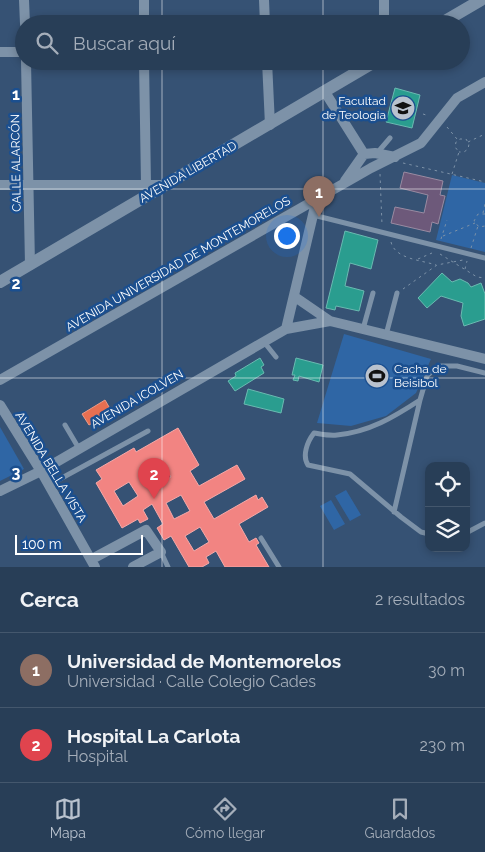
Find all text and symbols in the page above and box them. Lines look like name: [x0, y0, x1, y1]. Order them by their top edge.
search box: [15, 15, 470, 70]
icon: search: [33, 29, 61, 57]
text: Buscar aquí: [73, 32, 175, 54]
text: 1: [12, 85, 20, 104]
place label: Facultad de Teologia: [322, 94, 386, 122]
school or university icon: Facultad de Teologia: [390, 95, 416, 121]
street label: CALLE ALARCÓN: [8, 114, 24, 212]
street label: AVENIDA LIBERTAD: [137, 138, 240, 206]
pin: 1: [303, 176, 335, 217]
street label: AVENIDA UNIVERSIDAD DE MONTEMORELOS: [63, 194, 293, 334]
your location: [274, 223, 300, 249]
text: 2: [11, 274, 21, 293]
place label: Cacha de Beisibol: [394, 362, 446, 390]
sports icon: Cacha de Beisibol: [364, 363, 390, 389]
street label: AVENIDA ICOLVEN: [88, 367, 186, 431]
street label: AVENIDA BELLA VISTA: [12, 409, 90, 525]
pin: 2: [138, 458, 170, 499]
map controls: [425, 462, 470, 552]
button: locate: [425, 462, 470, 507]
text: 3: [12, 463, 21, 482]
button: layers: [425, 507, 470, 552]
scale bar: [15, 532, 142, 555]
text: 100 m: [22, 536, 62, 552]
text: Cerca: [20, 587, 79, 612]
text: 2 resultados: [375, 590, 465, 609]
text: Universidad de Montemorelos: [67, 650, 341, 672]
text: 1: [32, 661, 40, 680]
text: 30 m: [428, 661, 465, 680]
text: Universidad · Calle Colegio Cades: [67, 672, 316, 691]
text: Hospital La Carlota: [67, 725, 241, 747]
text: 2: [31, 736, 41, 755]
text: 230 m: [420, 736, 465, 755]
text: Hospital: [67, 747, 128, 766]
tab: Mapa: [50, 795, 86, 841]
tab: Cómo llegar: [185, 795, 265, 841]
tab: Guardados: [364, 795, 435, 841]

